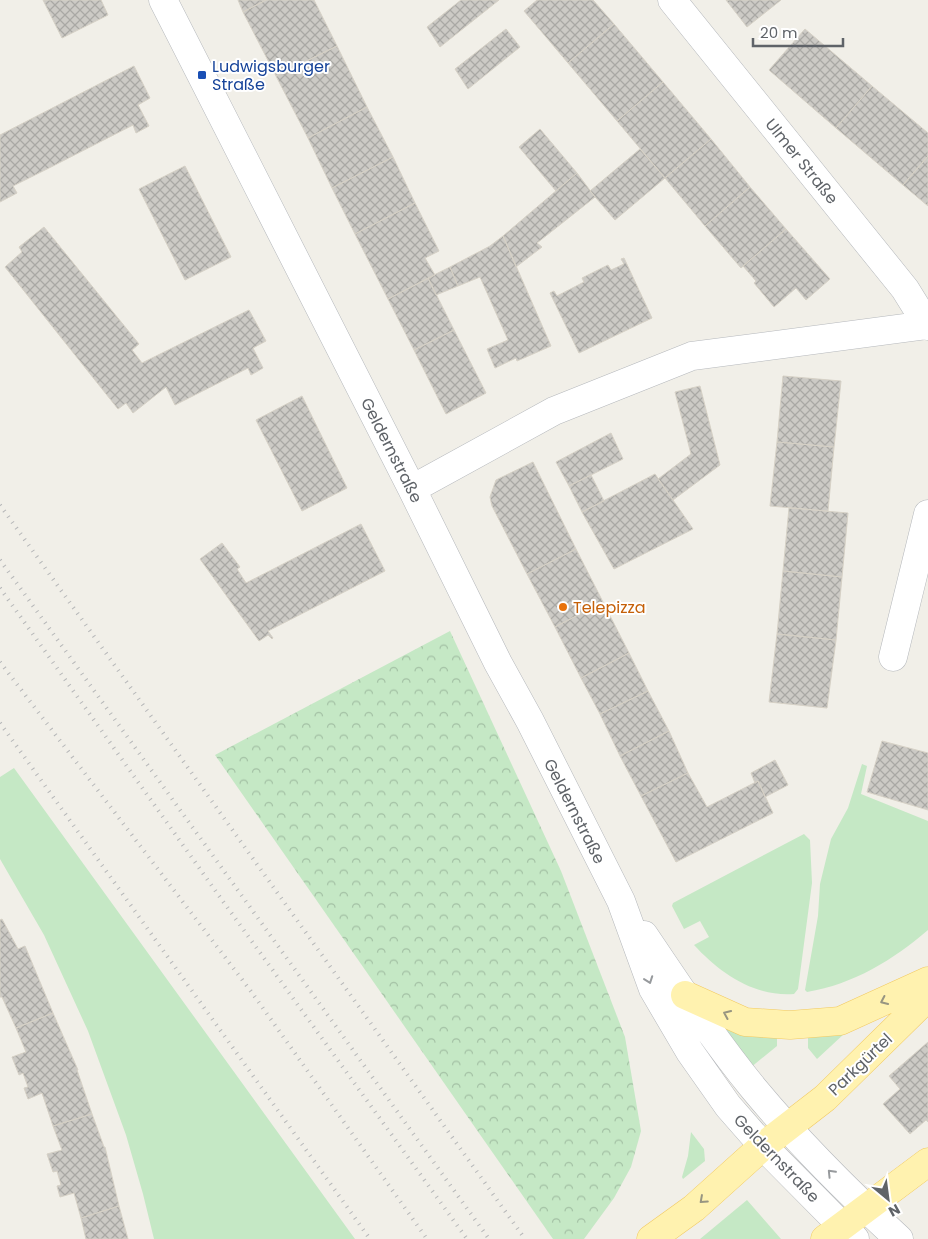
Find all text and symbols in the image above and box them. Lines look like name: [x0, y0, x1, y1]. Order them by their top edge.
scale bar: [753, 15, 843, 47]
text: 20 m: [760, 22, 798, 43]
place label: Ludwigsburger Straße: [212, 55, 330, 96]
marker: Ludwigsburger Straße: [196, 69, 208, 81]
street label: Ulmer Straße: [760, 114, 843, 209]
street label: Geldernstraße: [355, 394, 428, 507]
place label: Telepizza: [573, 596, 646, 619]
marker: Telepizza: [557, 601, 569, 613]
street label: Geldernstraße: [538, 755, 611, 868]
one-way arrow: [643, 975, 653, 983]
one-way arrow: [880, 995, 889, 1005]
one-way arrow: [723, 1010, 732, 1021]
street label: Parkgürtel: [823, 1028, 897, 1101]
street label: Geldernstraße: [728, 1109, 825, 1208]
one-way arrow: [828, 1170, 837, 1179]
north arrow: [863, 1174, 913, 1224]
one-way arrow: [699, 1194, 708, 1203]
text: N: [885, 1199, 904, 1222]

